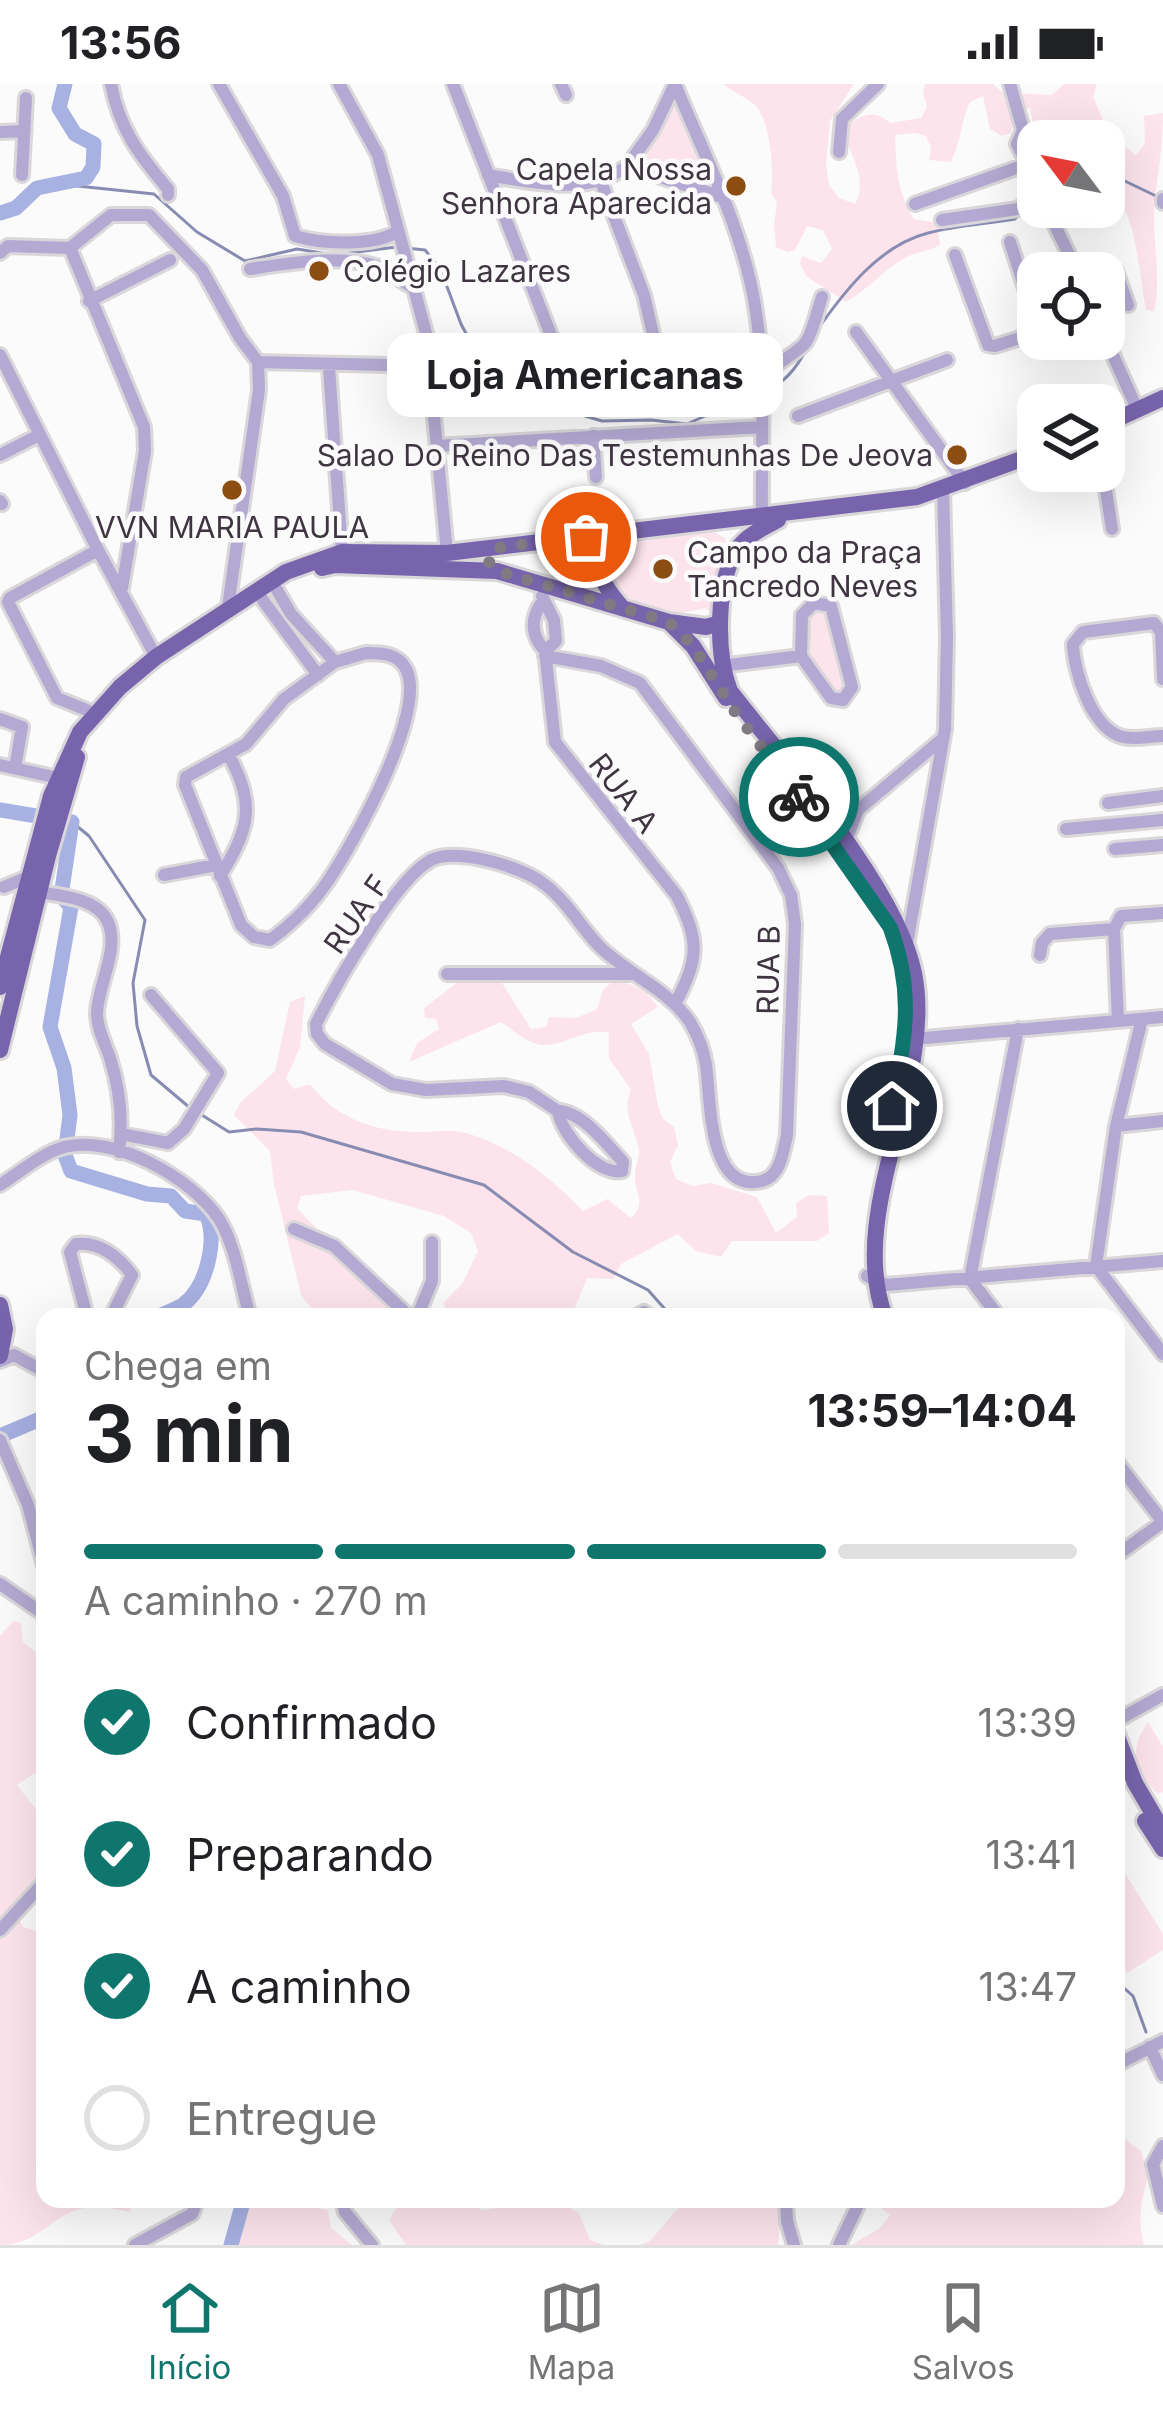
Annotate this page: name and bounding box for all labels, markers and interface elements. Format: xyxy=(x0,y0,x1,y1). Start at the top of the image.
text: 13:56 xyxy=(60,15,181,70)
north arrow xyxy=(1017,120,1125,228)
map controls xyxy=(1017,120,1125,492)
place label: Capela Nossa Senhora Aparecida xyxy=(441,151,712,221)
marker: Capela Nossa Senhora Aparecida xyxy=(723,173,749,199)
button: locate xyxy=(1017,252,1125,360)
place label: Colégio Lazares xyxy=(343,253,571,289)
marker: Colégio Lazares xyxy=(306,258,332,284)
callout: Loja Americanas xyxy=(388,333,784,417)
text: Loja Americanas xyxy=(426,351,744,398)
button: layers xyxy=(1017,384,1125,492)
place label: Salao Do Reino Das Testemunhas De Jeova xyxy=(317,437,933,473)
marker: Salao Do Reino Das Testemunhas De Jeova xyxy=(944,442,970,468)
marker: VVN MARIA PAULA xyxy=(219,477,245,503)
pin xyxy=(535,486,637,588)
icon: bag xyxy=(553,504,619,570)
place label: VVN MARIA PAULA xyxy=(95,509,369,545)
place label: Campo da Praça Tancredo Neves xyxy=(687,534,922,604)
marker: Campo da Praça Tancredo Neves xyxy=(650,556,676,582)
courier xyxy=(739,737,859,857)
street label: RUA A xyxy=(582,746,666,840)
icon: bike xyxy=(766,764,832,830)
street label: RUA F xyxy=(316,868,396,960)
street label: RUA B xyxy=(749,925,787,1015)
pin xyxy=(841,1055,943,1157)
icon: home xyxy=(859,1073,925,1139)
text: Chega em xyxy=(84,1342,272,1389)
text: 13:59–14:04 xyxy=(807,1383,1077,1438)
text: 3 min xyxy=(84,1386,294,1481)
text: A caminho · 270 m xyxy=(84,1577,428,1624)
icon: check xyxy=(84,1689,150,1755)
text: Confirmado xyxy=(186,1695,437,1750)
text: 13:39 xyxy=(978,1699,1077,1746)
icon: check xyxy=(84,1821,150,1887)
text: Preparando xyxy=(186,1827,434,1882)
text: 13:41 xyxy=(986,1831,1077,1878)
icon: check xyxy=(84,1953,150,2019)
text: A caminho xyxy=(186,1959,412,2014)
text: 13:47 xyxy=(979,1963,1077,2010)
text: Entregue xyxy=(186,2091,377,2146)
tab: Início xyxy=(148,2275,231,2387)
tab: Mapa xyxy=(528,2275,615,2387)
tab: Salvos xyxy=(912,2275,1015,2387)

